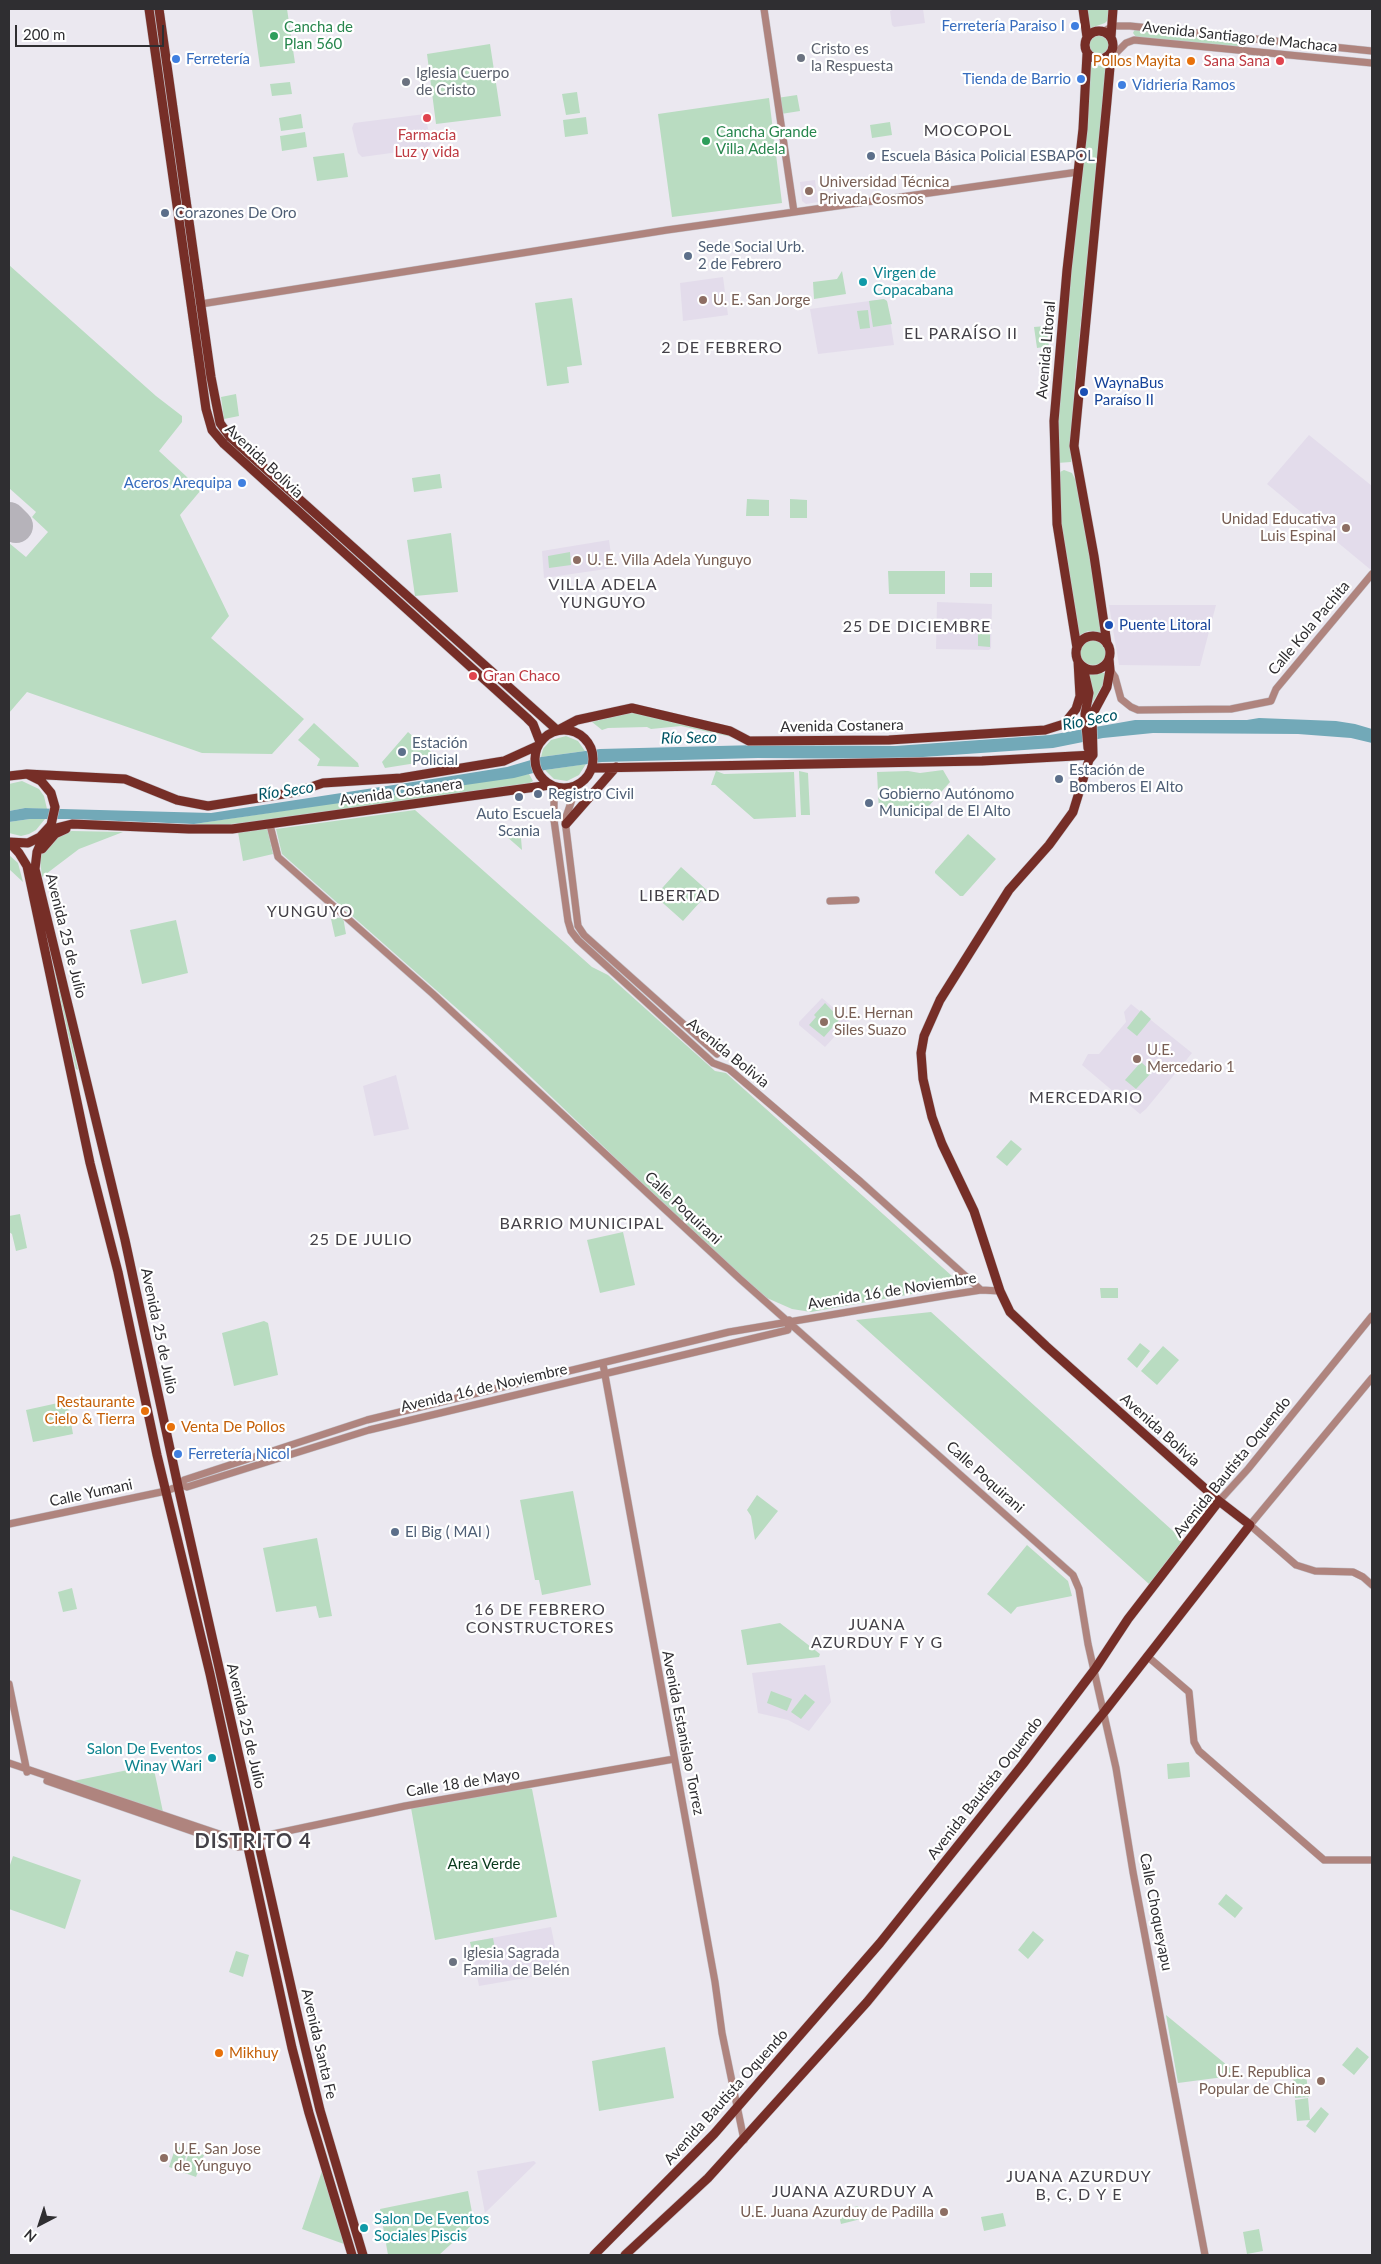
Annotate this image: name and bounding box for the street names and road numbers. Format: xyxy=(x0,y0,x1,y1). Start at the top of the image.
street label: Avenida Santiago de Machaca xyxy=(1142,18,1338,56)
street label: Avenida Litoral xyxy=(1033,300,1059,400)
street label: Avenida Bolivia xyxy=(221,420,307,502)
street label: Calle Kola Pachita xyxy=(1264,577,1354,679)
street label: Avenida Costanera xyxy=(780,716,904,736)
street label: Avenida Costanera xyxy=(339,774,463,810)
street label: Avenida 25 de Julio xyxy=(42,872,90,1000)
street label: Avenida Bolivia xyxy=(683,1014,773,1092)
street label: Calle Poquirani xyxy=(641,1168,725,1248)
street label: Avenida 25 de Julio xyxy=(137,1266,181,1396)
street label: Avenida 16 de Noviembre xyxy=(806,1269,978,1313)
street label: Avenida 16 de Noviembre xyxy=(399,1360,569,1416)
street label: Avenida Bolivia xyxy=(1117,1390,1203,1470)
street label: Avenida Bautista Oquendo xyxy=(1170,1393,1294,1541)
street label: Calle Poquirani xyxy=(942,1437,1028,1517)
street label: Calle Yumani xyxy=(48,1475,134,1511)
street label: Avenida Estanislao Torrez xyxy=(658,1649,708,1817)
street label: Avenida 25 de Julio xyxy=(223,1662,269,1790)
street label: Avenida Bautista Oquendo xyxy=(924,1713,1046,1863)
street label: Calle 18 de Mayo xyxy=(405,1765,521,1801)
street label: Calle Choqueyapu xyxy=(1136,1852,1176,1972)
street label: Avenida Santa Fe xyxy=(298,1987,340,2101)
street label: Avenida Bautista Oquendo xyxy=(660,2025,792,2169)

